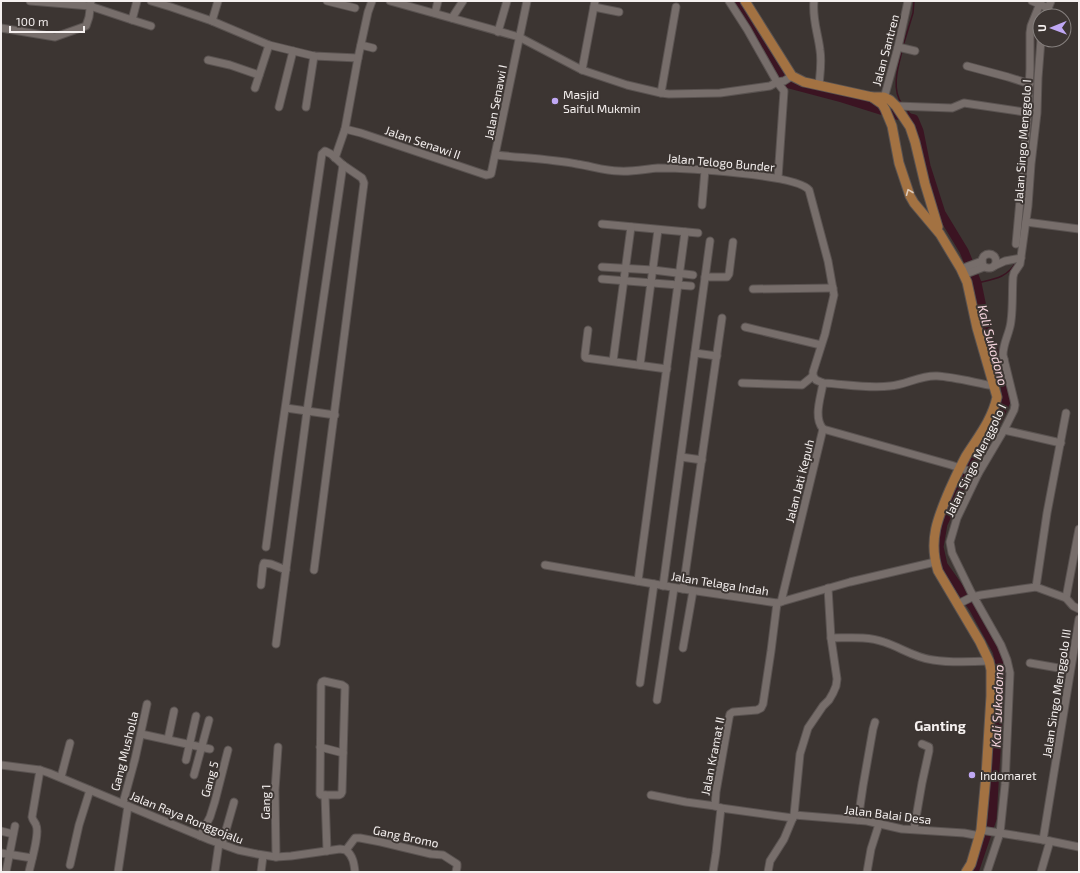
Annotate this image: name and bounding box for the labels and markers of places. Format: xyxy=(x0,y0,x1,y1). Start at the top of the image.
place label: Masjid Saiful Mukmin xyxy=(563,87,641,115)
marker: Masjid Saiful Mukmin xyxy=(550,96,560,106)
place label: Indomaret xyxy=(980,768,1037,782)
marker: Indomaret xyxy=(967,770,977,780)

